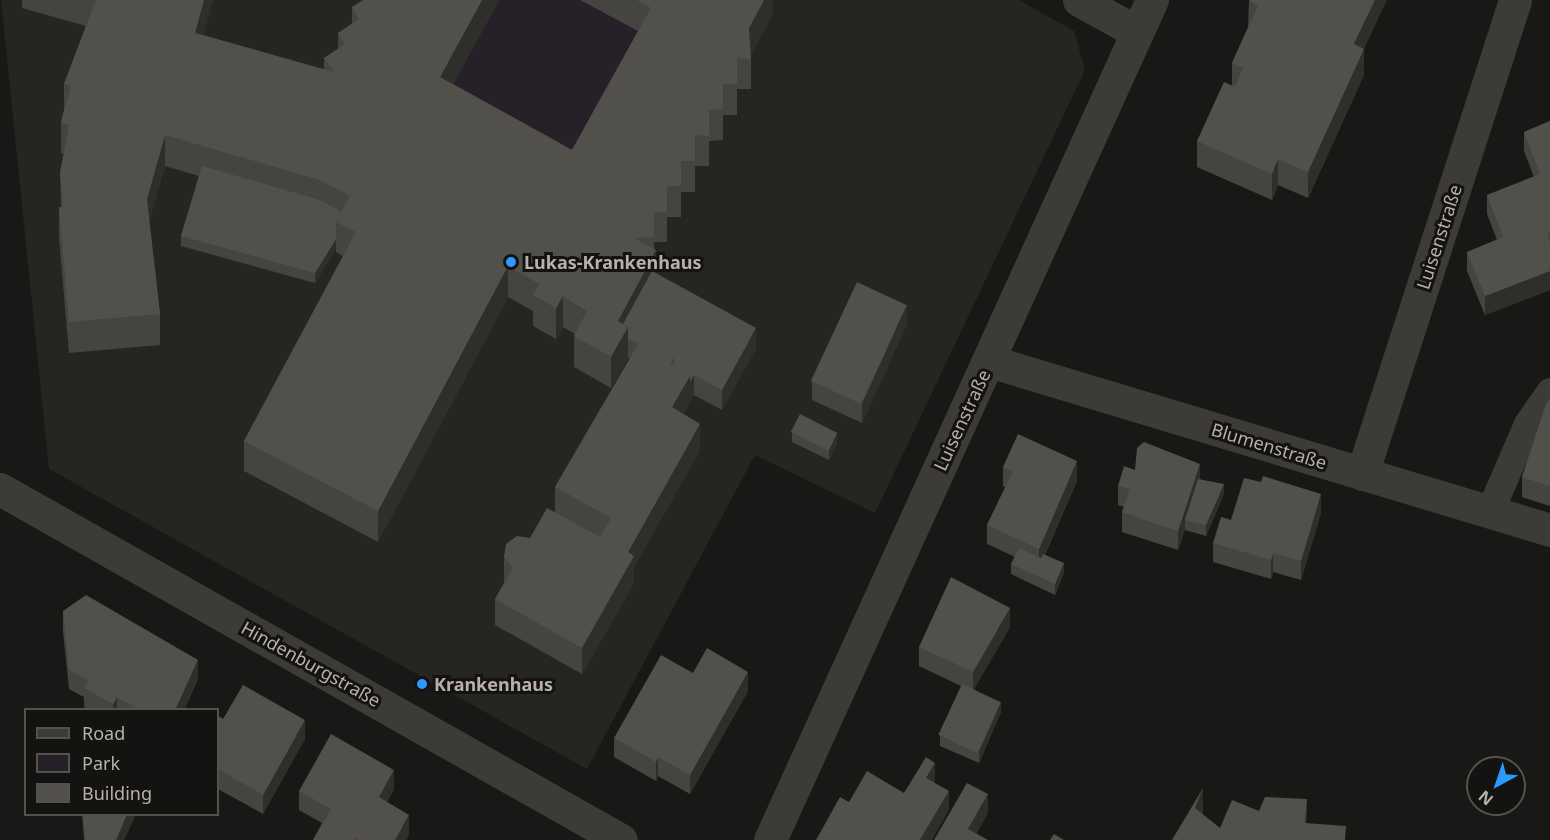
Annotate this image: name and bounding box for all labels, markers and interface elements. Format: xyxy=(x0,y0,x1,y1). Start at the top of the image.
street label: Luisenstraße xyxy=(1412,182,1466,292)
place label: Lukas-Krankenhaus xyxy=(524,251,701,273)
marker: Lukas-Krankenhaus xyxy=(502,253,520,271)
street label: Luisenstraße xyxy=(929,366,995,474)
street label: Blumenstraße xyxy=(1209,418,1329,474)
street label: Hindenburgstraße xyxy=(238,617,384,711)
place label: Krankenhaus xyxy=(434,673,553,695)
marker: Krankenhaus xyxy=(415,677,429,691)
legend xyxy=(24,708,219,816)
text: Road xyxy=(82,721,125,745)
text: Park xyxy=(82,751,120,775)
north arrow xyxy=(1466,756,1526,816)
text: Building xyxy=(82,781,152,805)
text: N xyxy=(1474,786,1498,811)

